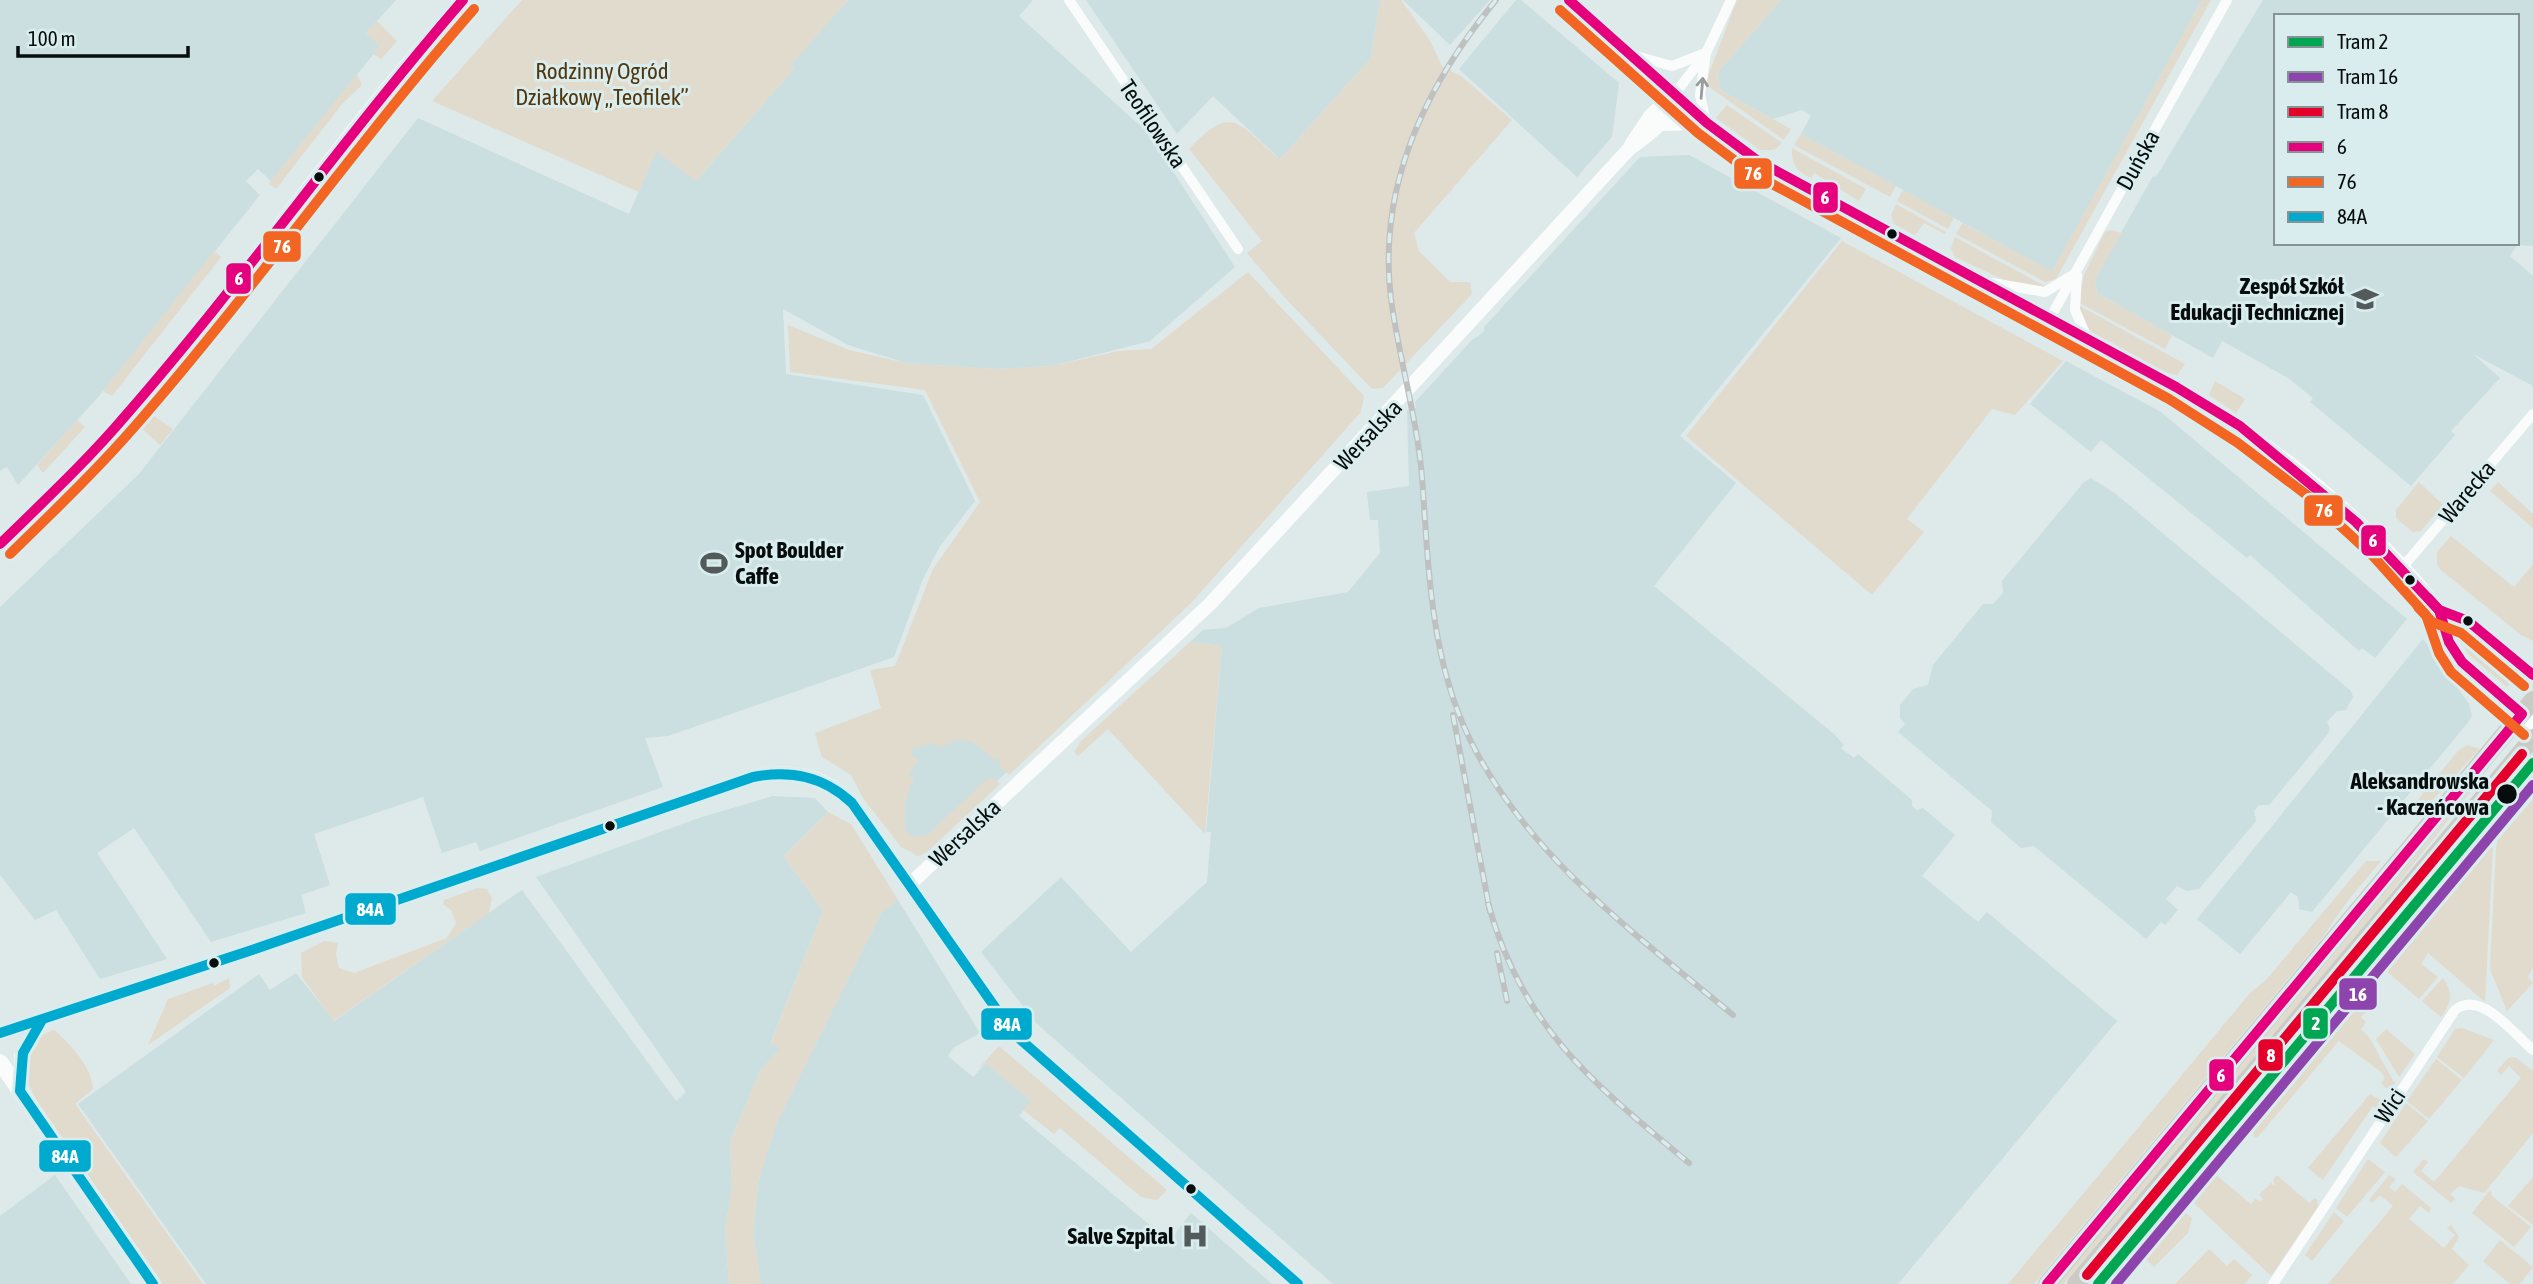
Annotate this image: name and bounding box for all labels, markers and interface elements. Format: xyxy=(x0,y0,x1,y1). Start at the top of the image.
scale bar xyxy=(18,14,187,58)
legend xyxy=(2274,14,2519,245)
text: 100 m xyxy=(28,26,76,50)
text: Tram 2 xyxy=(2337,29,2388,53)
park label: Rodzinny Ogród Działkowy „Teofilek” xyxy=(515,58,689,110)
text: Tram 16 xyxy=(2337,64,2398,88)
street label: Teofilowska xyxy=(1114,75,1192,173)
one-way arrow xyxy=(1696,77,1709,100)
text: Tram 8 xyxy=(2337,99,2388,123)
street label: Duńska xyxy=(2111,126,2165,194)
text: 6 xyxy=(2337,134,2347,158)
line badge: 76 xyxy=(1733,157,1773,190)
text: 76 xyxy=(1744,162,1762,184)
text: 76 xyxy=(2337,169,2357,193)
unlabelled marker xyxy=(312,170,326,184)
line badge: 6 xyxy=(1812,181,1839,214)
text: 6 xyxy=(1821,186,1830,208)
text: 84A xyxy=(2337,204,2368,228)
unlabelled marker xyxy=(1885,227,1899,241)
line badge: 76 xyxy=(262,230,302,263)
text: 76 xyxy=(273,235,291,257)
line badge: 6 xyxy=(225,262,252,295)
text: 6 xyxy=(235,267,244,289)
place label: Zespół Szkół Edukacji Technicznej xyxy=(2170,273,2345,325)
school or university icon: Zespół Szkół Edukacji Technicznej xyxy=(2350,284,2380,314)
street label: Wersalska xyxy=(1329,394,1407,476)
street label: Warecka xyxy=(2434,456,2500,528)
line badge: 76 xyxy=(2303,494,2344,527)
text: 76 xyxy=(2315,499,2333,521)
line badge: 6 xyxy=(2360,524,2387,557)
text: 6 xyxy=(2369,529,2378,551)
place label: Spot Boulder Caffe xyxy=(735,537,844,589)
sports icon: Spot Boulder Caffe xyxy=(699,548,729,578)
unlabelled marker xyxy=(2403,573,2417,587)
unlabelled marker xyxy=(2461,614,2475,628)
place label: Aleksandrowska - Kaczeńcowa xyxy=(2349,768,2489,820)
marker: Aleksandrowska - Kaczeńcowa xyxy=(2495,782,2519,806)
street label: Wersalska xyxy=(924,794,1006,872)
unlabelled marker xyxy=(603,819,617,833)
line badge: 84A xyxy=(344,892,397,926)
text: 84A xyxy=(356,898,384,920)
unlabelled marker xyxy=(207,956,221,970)
line badge: 16 xyxy=(2338,977,2378,1011)
text: 16 xyxy=(2349,983,2367,1005)
line badge: 84A xyxy=(980,1007,1033,1041)
line badge: 2 xyxy=(2302,1007,2329,1040)
text: 2 xyxy=(2312,1012,2321,1034)
text: 84A xyxy=(993,1013,1021,1035)
line badge: 8 xyxy=(2257,1038,2284,1072)
text: 8 xyxy=(2267,1044,2276,1066)
line badge: 6 xyxy=(2208,1058,2235,1092)
text: 6 xyxy=(2217,1064,2226,1086)
street label: Wici xyxy=(2369,1084,2411,1128)
line badge: 84A xyxy=(38,1139,92,1173)
text: 84A xyxy=(51,1145,79,1167)
unlabelled marker xyxy=(1184,1182,1198,1196)
hospital icon: Salve Szpital xyxy=(1180,1221,1210,1251)
place label: Salve Szpital xyxy=(1067,1223,1175,1249)

